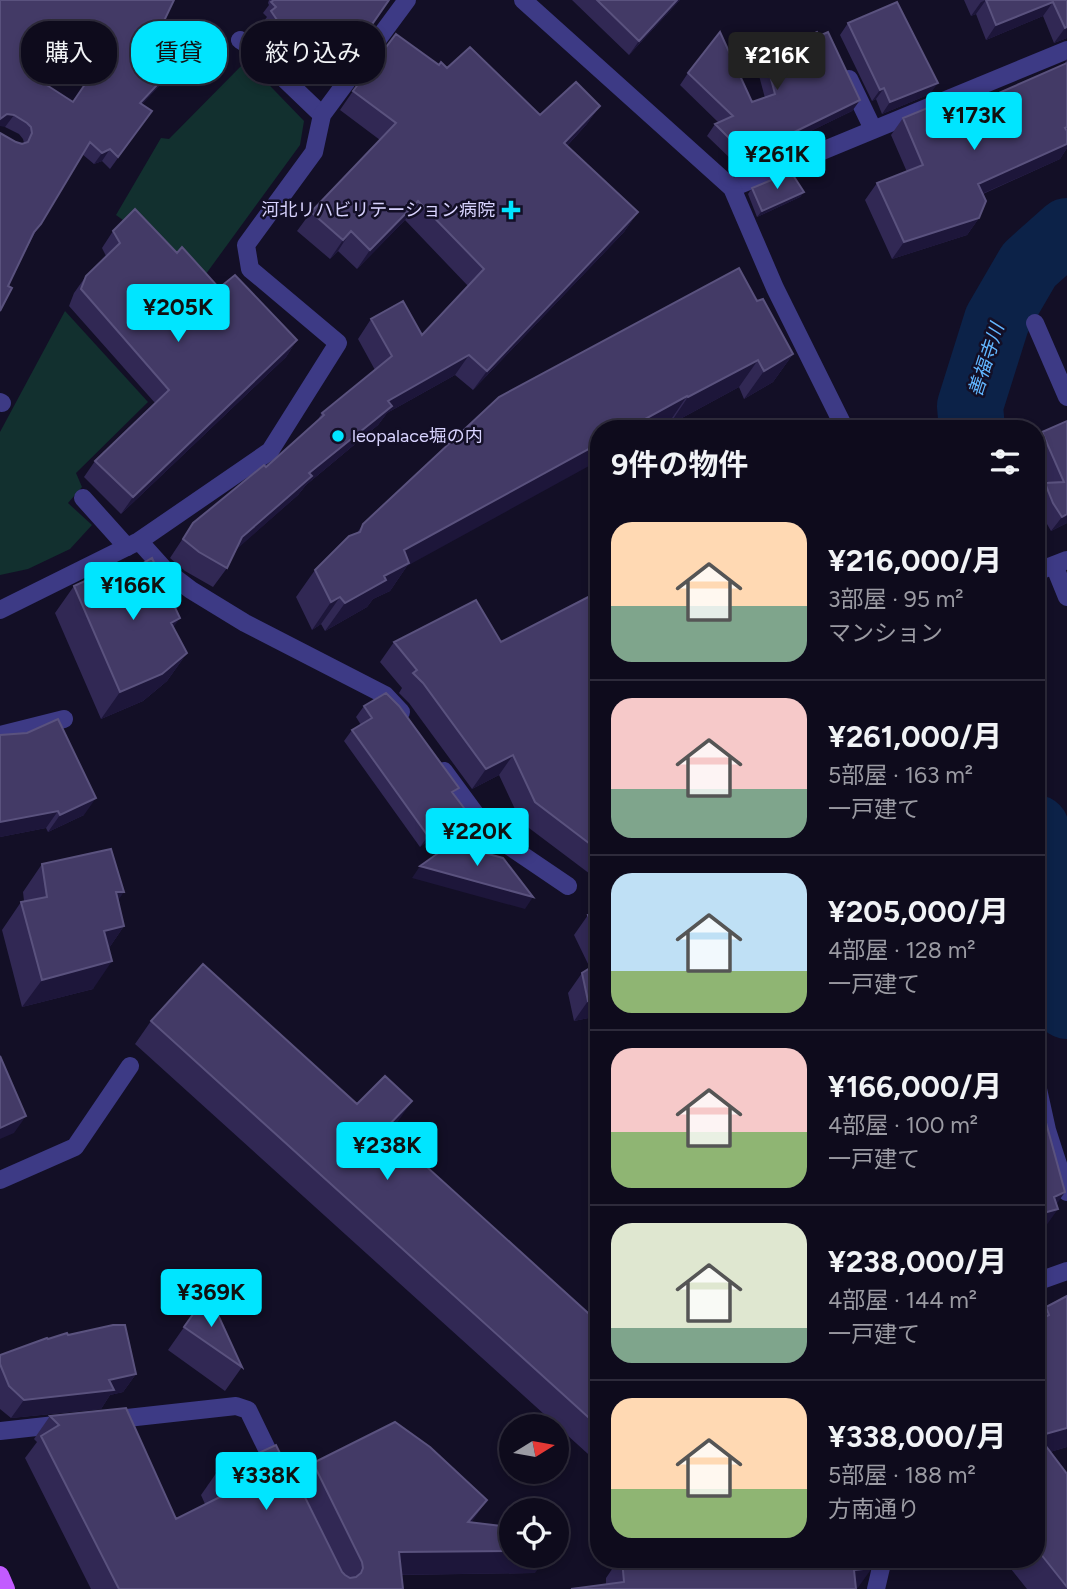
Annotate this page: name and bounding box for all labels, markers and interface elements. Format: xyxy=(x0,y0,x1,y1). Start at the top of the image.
chip: 購入 xyxy=(21,21,117,84)
chip: 賃貸 xyxy=(131,21,227,84)
chip: 絞り込み xyxy=(241,21,385,84)
pin: ¥216K xyxy=(728,32,826,92)
text: ¥216K xyxy=(744,41,810,69)
pin: ¥173K xyxy=(925,92,1023,152)
text: ¥173K xyxy=(942,101,1006,129)
pin: ¥261K xyxy=(728,132,826,191)
text: ¥261K xyxy=(744,140,810,168)
place label: 河北リハビリテーション病院 xyxy=(261,199,495,221)
marker: 河北リハビリテーション病院 xyxy=(501,200,521,220)
pin: ¥205K xyxy=(129,284,227,344)
text: ¥205K xyxy=(143,293,213,321)
water label: 善福寺川 xyxy=(963,318,1009,400)
place label: leopalace堀の内 xyxy=(352,425,483,447)
marker: leopalace堀の内 xyxy=(330,428,346,444)
icon: filters xyxy=(986,443,1024,481)
text: 9件の物件 xyxy=(611,446,748,483)
text: ¥216,000/月 xyxy=(828,542,1002,579)
icon: home xyxy=(667,550,751,634)
pin: ¥166K xyxy=(84,562,182,622)
text: ¥166K xyxy=(100,571,166,599)
text: 3部屋 · 95 m² xyxy=(828,585,964,613)
text: マンション xyxy=(828,619,943,647)
text: ¥261,000/月 xyxy=(828,718,1002,755)
icon: home xyxy=(667,726,751,810)
text: 5部屋 · 163 m² xyxy=(828,761,973,789)
text: 一戸建て xyxy=(828,795,920,823)
pin: ¥220K xyxy=(428,808,526,868)
text: ¥220K xyxy=(442,817,512,845)
text: ¥205,000/月 xyxy=(828,893,1009,930)
icon: home xyxy=(667,901,751,985)
text: 4部屋 · 128 m² xyxy=(828,936,976,964)
text: 一戸建て xyxy=(828,970,920,998)
text: ¥166,000/月 xyxy=(828,1068,1002,1105)
icon: home xyxy=(667,1076,751,1160)
text: 4部屋 · 100 m² xyxy=(828,1111,978,1139)
pin: ¥238K xyxy=(338,1122,436,1182)
text: ¥238K xyxy=(352,1131,422,1159)
text: 一戸建て xyxy=(828,1145,920,1173)
text: ¥238,000/月 xyxy=(828,1243,1007,1280)
icon: home xyxy=(667,1251,751,1335)
pin: ¥369K xyxy=(162,1270,260,1329)
text: ¥369K xyxy=(177,1278,245,1306)
text: 4部屋 · 144 m² xyxy=(828,1286,977,1314)
text: 一戸建て xyxy=(828,1320,920,1348)
north arrow xyxy=(499,1414,569,1484)
map controls xyxy=(499,1414,569,1568)
text: ¥338,000/月 xyxy=(828,1418,1007,1455)
icon: home xyxy=(667,1426,751,1510)
pin: ¥338K xyxy=(217,1452,315,1512)
text: ¥338K xyxy=(232,1461,300,1489)
text: 5部屋 · 188 m² xyxy=(828,1461,976,1489)
text: 方南通り xyxy=(828,1495,920,1523)
button: locate xyxy=(499,1498,569,1568)

